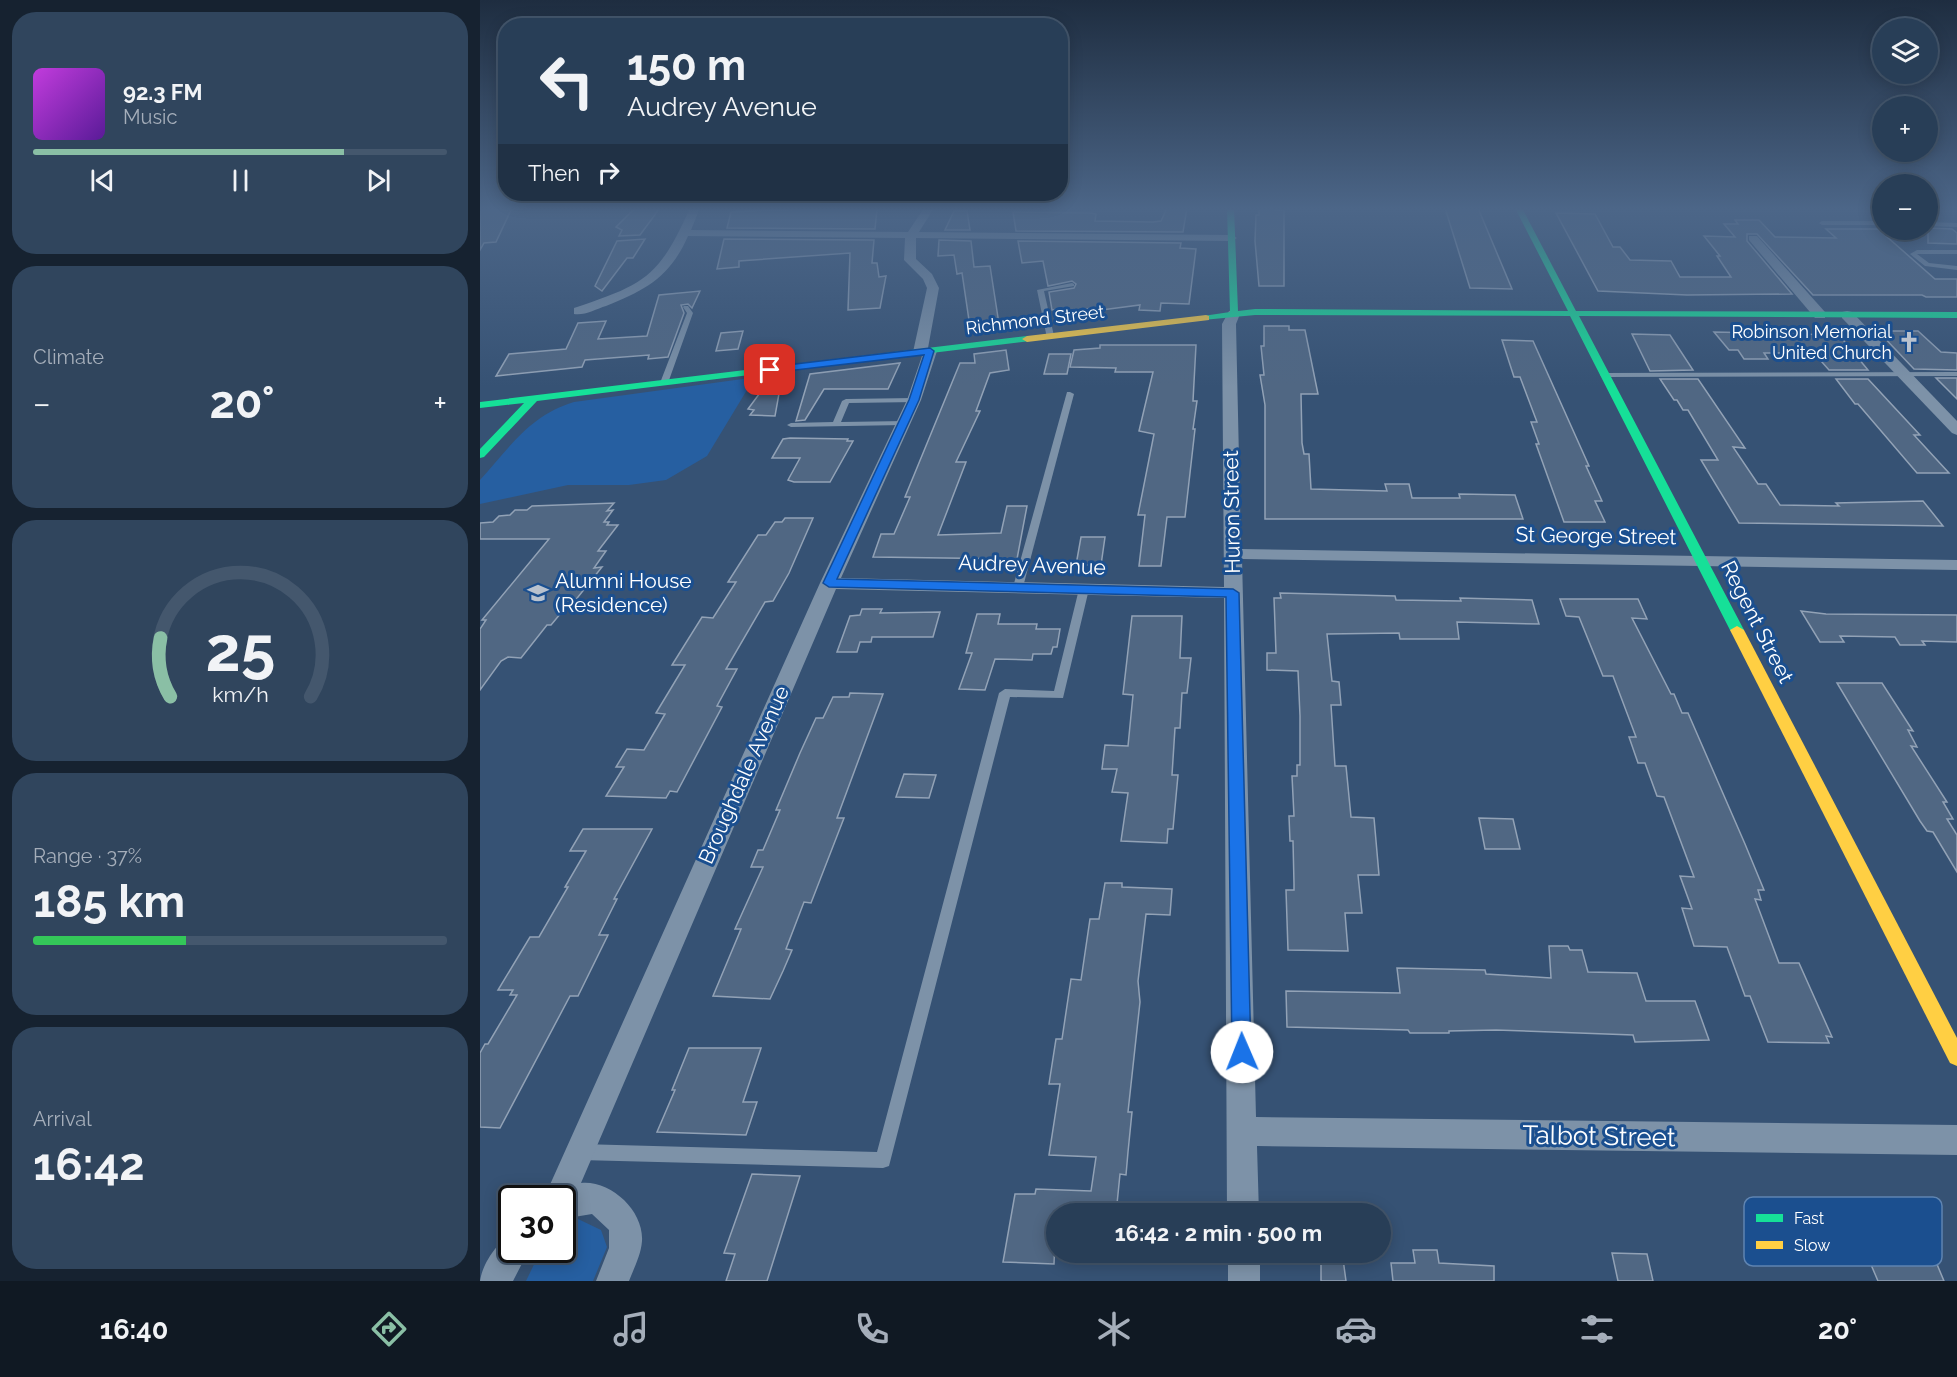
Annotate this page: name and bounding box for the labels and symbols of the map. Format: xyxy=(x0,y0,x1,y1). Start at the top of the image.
street label: Richmond Street xyxy=(964,301,1105,338)
place label: Robinson Memorial United Church xyxy=(1731,321,1892,363)
church icon: Robinson Memorial United Church xyxy=(1897,330,1921,354)
pin xyxy=(744,344,795,395)
street label: Huron Street xyxy=(1218,450,1245,574)
street label: St George Street xyxy=(1515,522,1677,549)
street label: Audrey Avenue xyxy=(958,549,1106,580)
street label: Regent Street xyxy=(1716,557,1799,687)
place label: Alumni House (Residence) xyxy=(555,568,692,617)
school or university icon: Alumni House (Residence) xyxy=(526,581,550,605)
street label: Broughdale Avenue xyxy=(693,682,794,868)
position arrow xyxy=(1210,1020,1274,1084)
street label: Talbot Street xyxy=(1522,1120,1676,1152)
speed limit sign: 30 xyxy=(498,1185,576,1263)
legend xyxy=(1744,1197,1942,1266)
text: Fast xyxy=(1794,1209,1825,1228)
text: Slow xyxy=(1794,1236,1830,1255)

